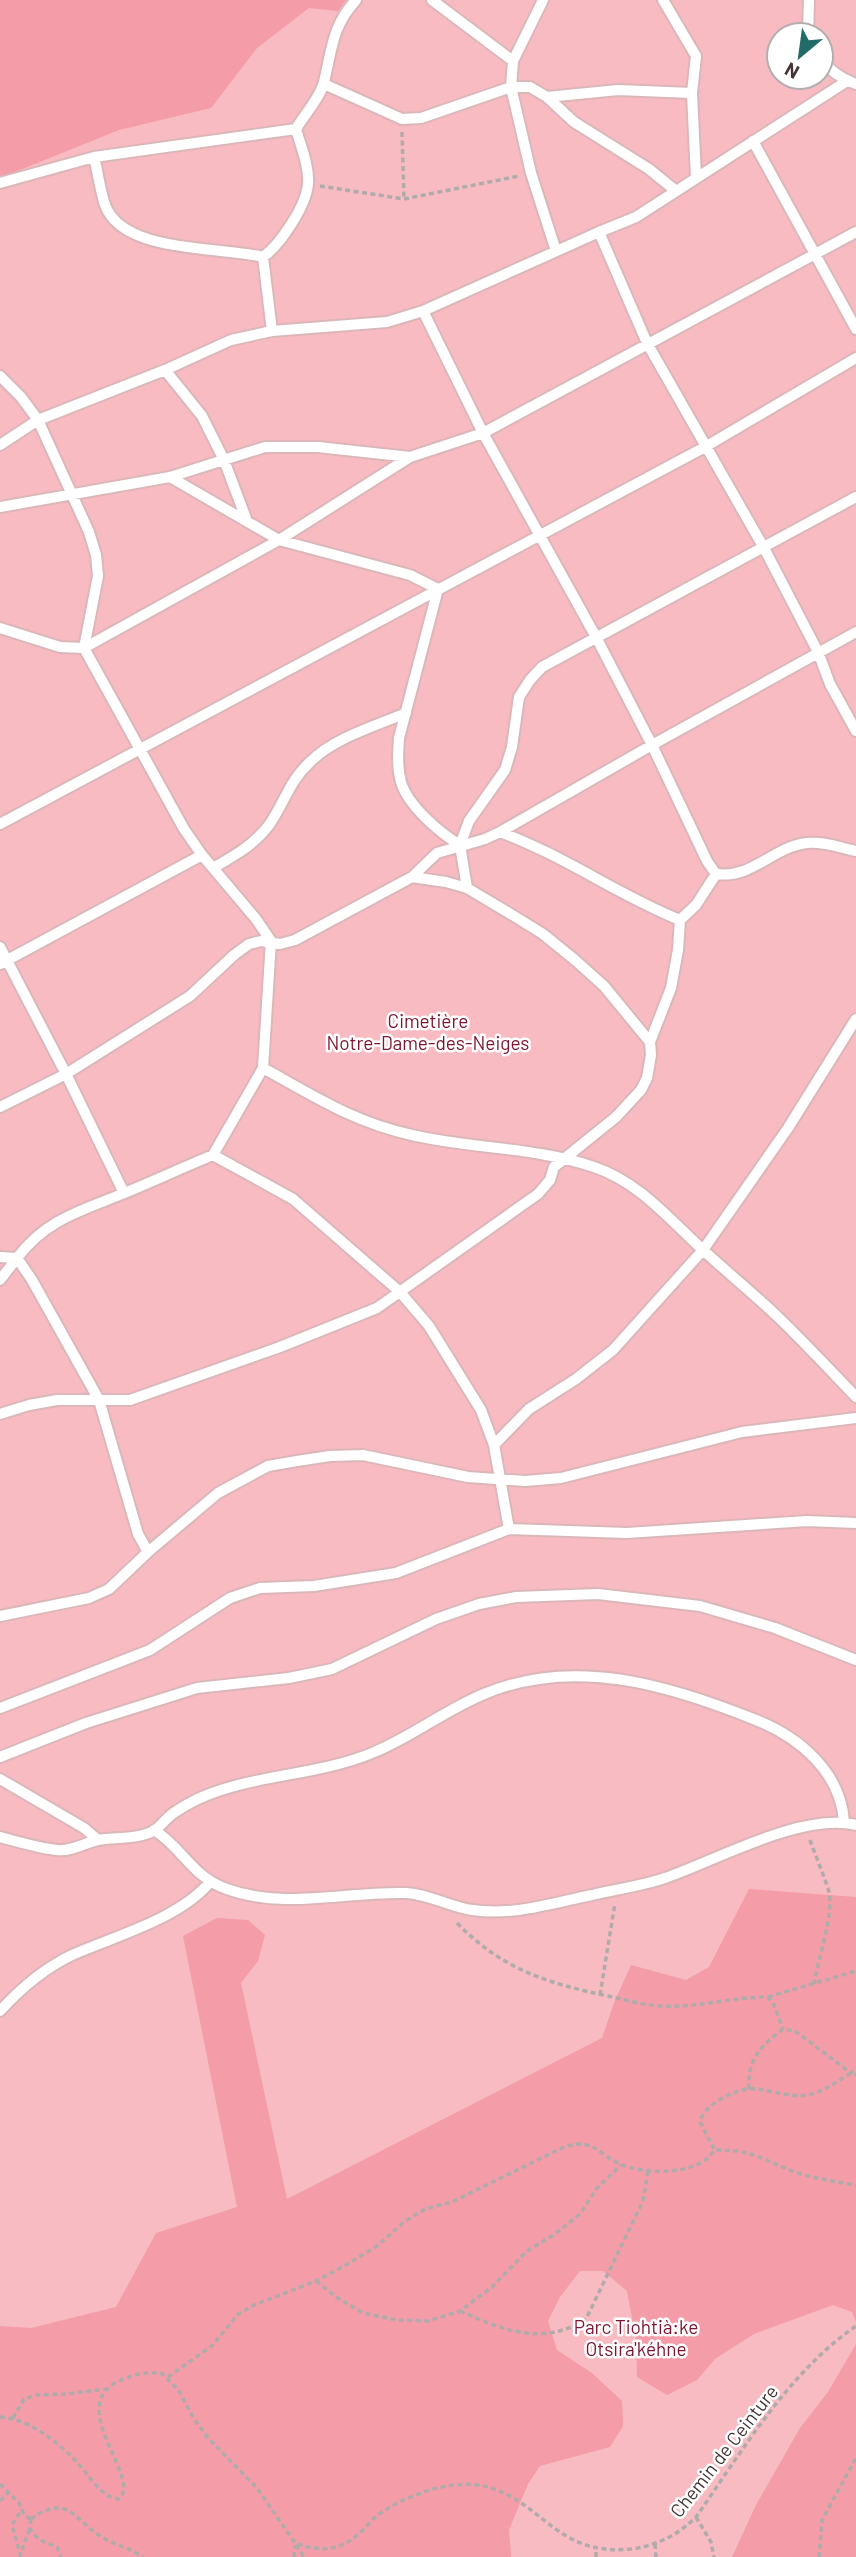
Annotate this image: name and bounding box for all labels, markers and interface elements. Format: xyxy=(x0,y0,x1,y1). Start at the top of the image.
north arrow xyxy=(765,21,835,91)
text: N xyxy=(780,58,803,84)
park label: Cimetière Notre-Dame-des-Neiges xyxy=(327,1009,530,1054)
park label: Parc Tiohtià:ke Otsira'kéhne xyxy=(574,2315,698,2360)
street label: Chemin de Ceinture xyxy=(665,2380,782,2521)

